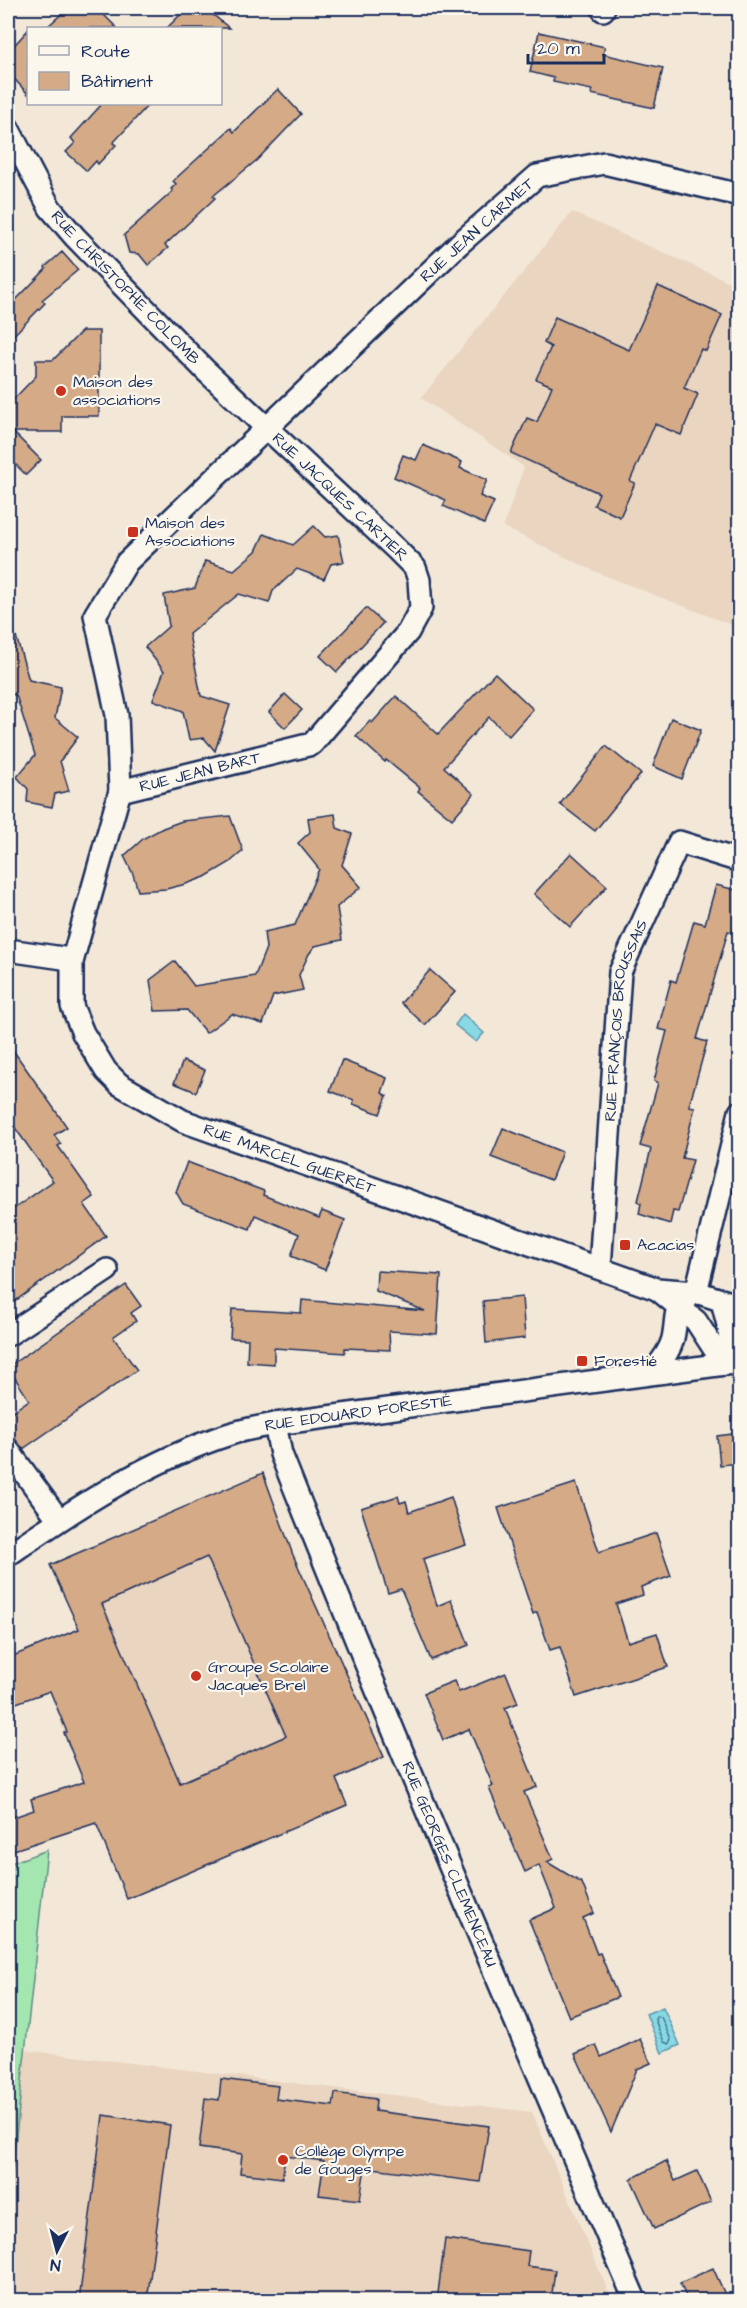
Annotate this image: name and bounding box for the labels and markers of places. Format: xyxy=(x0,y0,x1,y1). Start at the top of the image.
place label: Maison des associations xyxy=(73,371,161,411)
marker: Maison des associations xyxy=(54,384,68,398)
place label: Maison des Associations xyxy=(145,512,235,552)
marker: Maison des Associations xyxy=(126,525,140,539)
place label: Acacias xyxy=(637,1234,694,1256)
marker: Acacias xyxy=(618,1238,632,1252)
place label: Forestié xyxy=(594,1350,657,1372)
marker: Forestié xyxy=(575,1354,589,1368)
place label: Groupe Scolaire Jacques Brel xyxy=(208,1656,329,1696)
marker: Groupe Scolaire Jacques Brel xyxy=(189,1669,203,1683)
place label: Collège Olympe de Gouges xyxy=(295,2140,405,2181)
marker: Collège Olympe de Gouges xyxy=(276,2153,290,2167)

